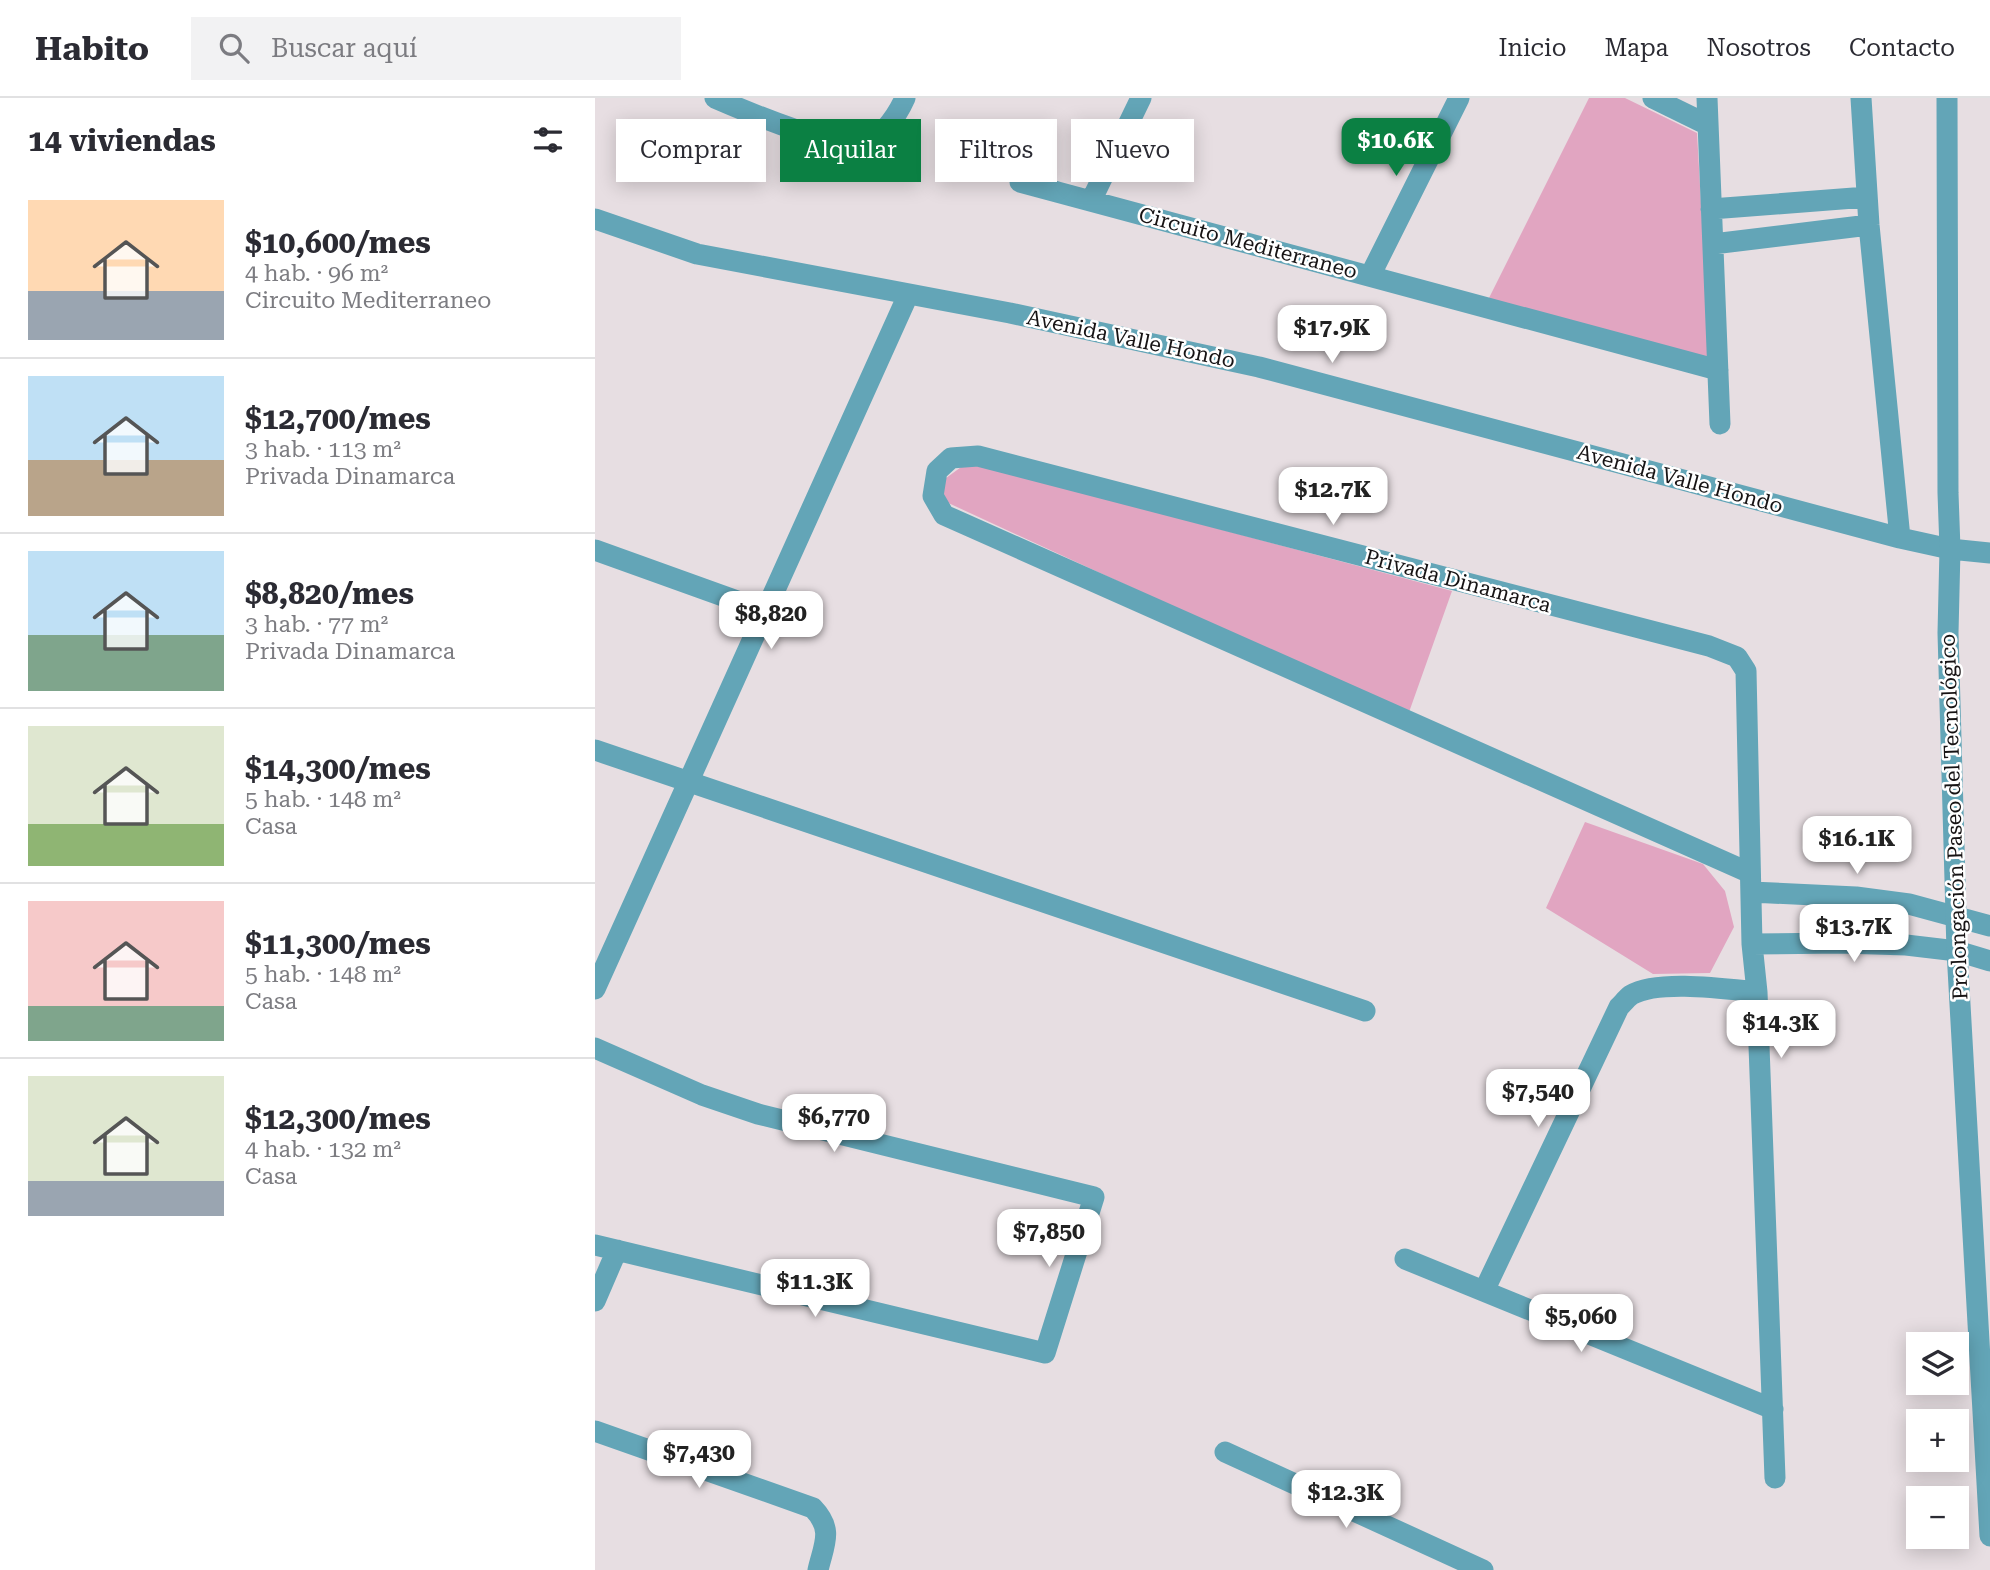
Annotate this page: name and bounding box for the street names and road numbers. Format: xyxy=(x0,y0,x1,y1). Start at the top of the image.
street label: Circuito Mediterraneo xyxy=(1136,202,1360,284)
street label: Avenida Valle Hondo xyxy=(1025,305,1237,373)
street label: Avenida Valle Hondo xyxy=(1574,440,1786,518)
street label: Privada Dinamarca xyxy=(1362,545,1554,618)
street label: Prolongación Paseo del Tecnológico xyxy=(1936,633,1972,1001)

